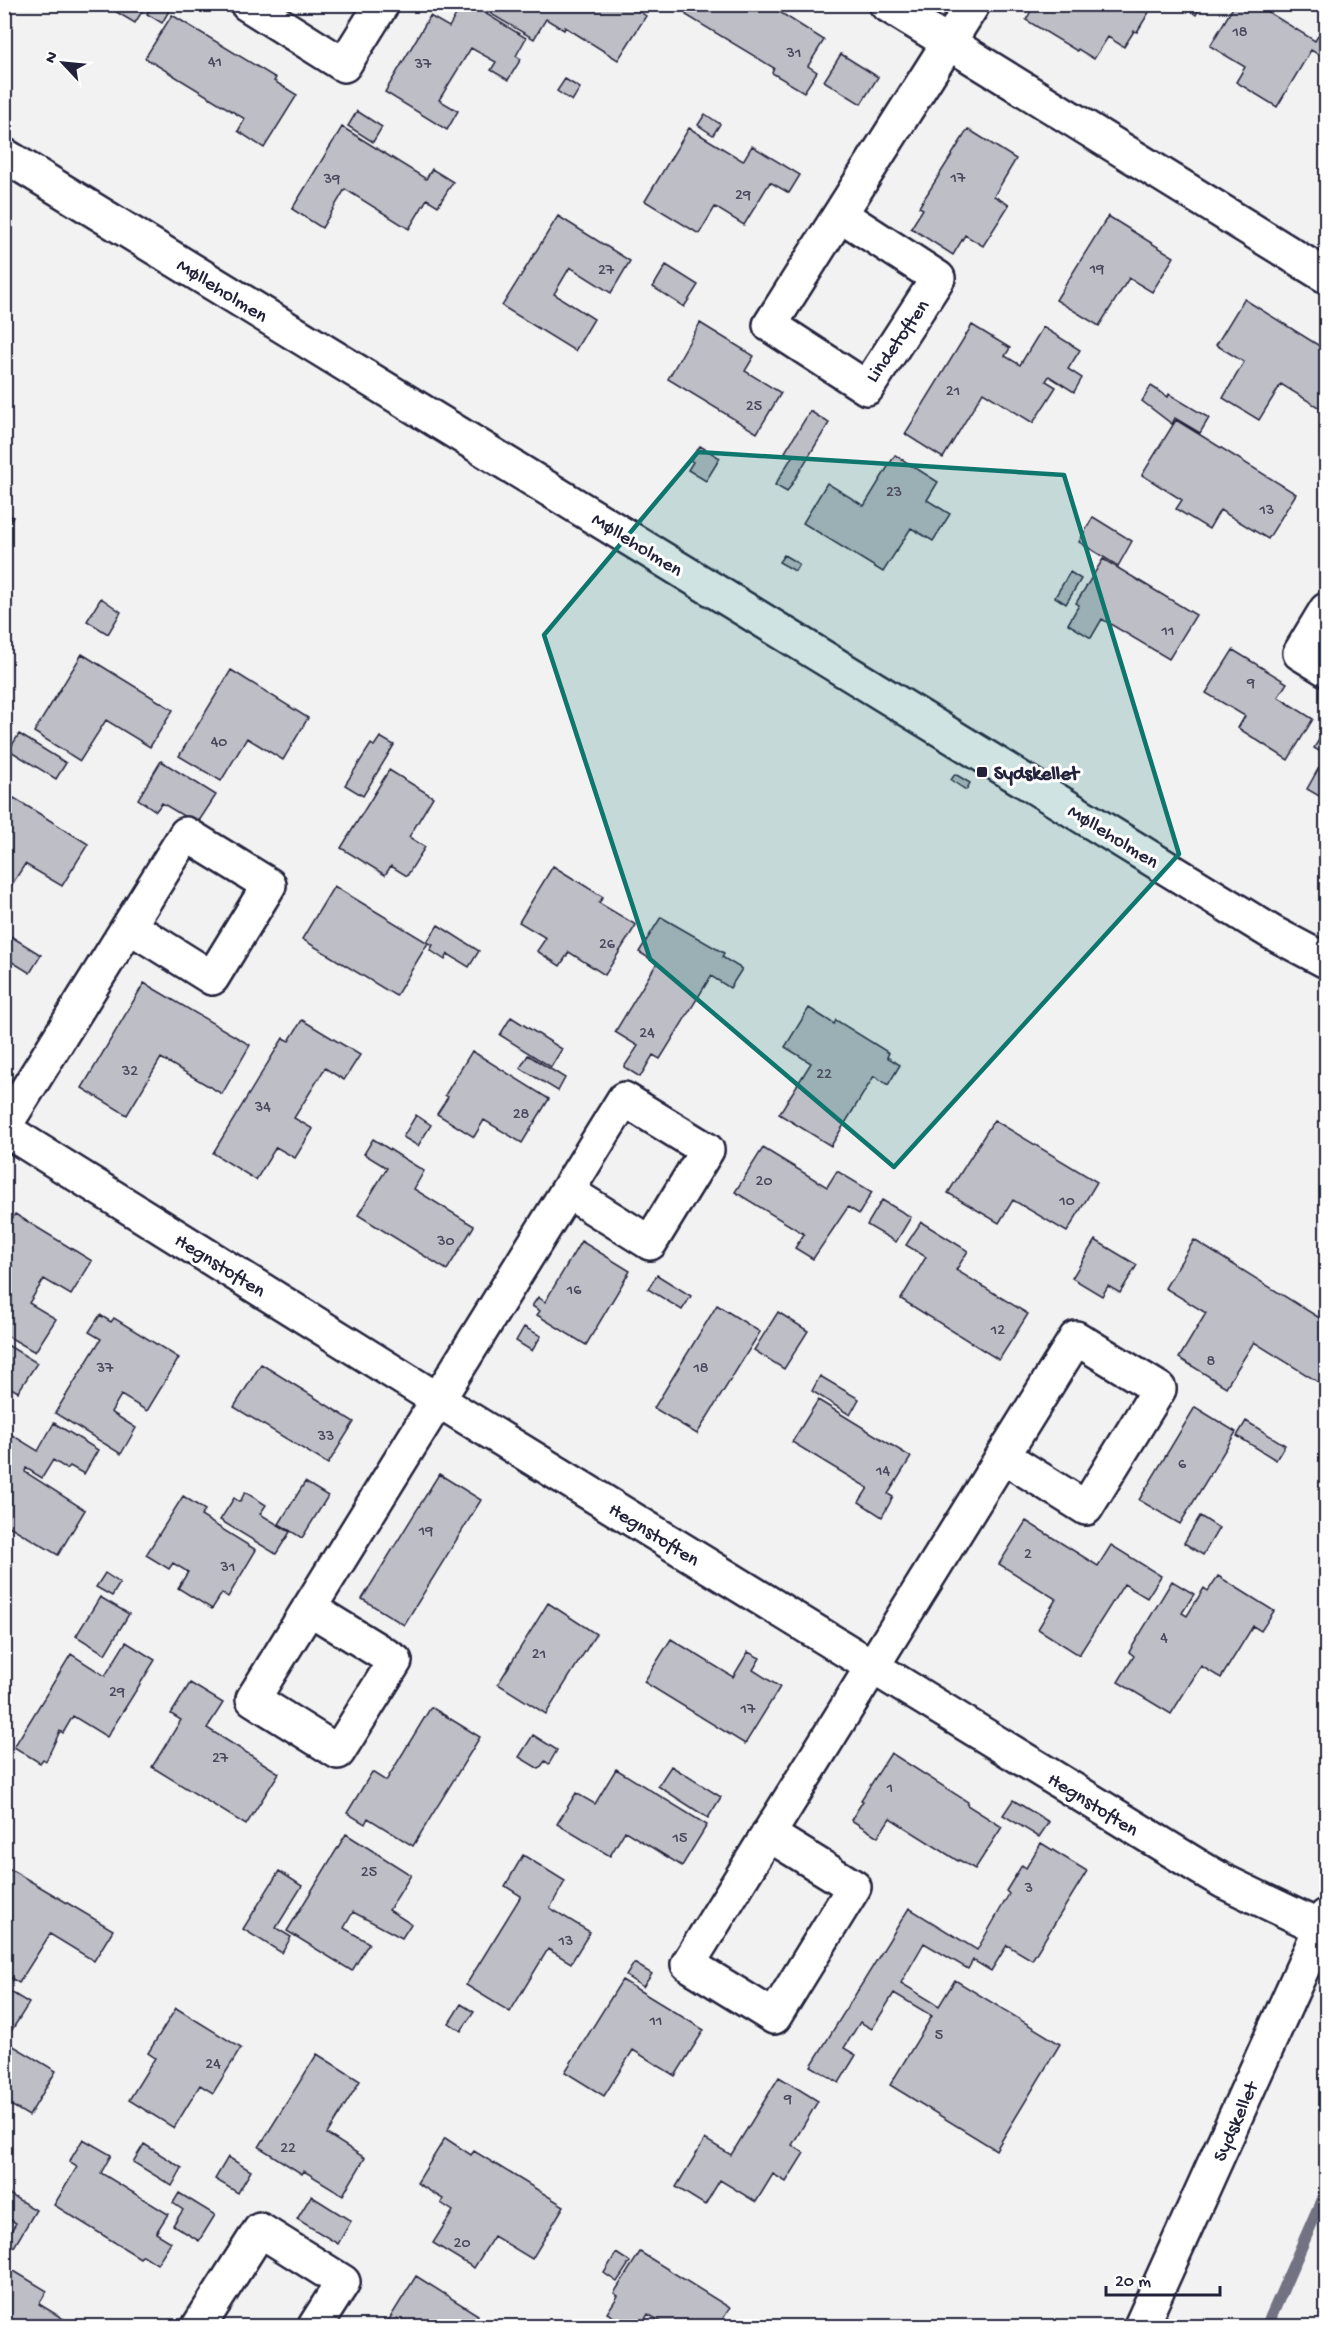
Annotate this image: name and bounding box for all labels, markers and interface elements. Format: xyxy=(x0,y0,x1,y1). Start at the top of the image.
house number: 18 xyxy=(1231,24,1248,43)
north arrow xyxy=(33,33,93,93)
house number: 31 xyxy=(786,45,801,64)
text: N xyxy=(42,49,64,67)
house number: 41 xyxy=(208,54,222,73)
house number: 37 xyxy=(414,56,432,75)
house number: 17 xyxy=(950,170,966,189)
house number: 39 xyxy=(323,171,340,190)
house number: 29 xyxy=(735,187,751,206)
street label: Mølleholmen xyxy=(171,255,271,329)
house number: 19 xyxy=(1089,261,1104,280)
house number: 27 xyxy=(598,262,615,281)
street label: Lindetoften xyxy=(862,296,936,388)
house number: 21 xyxy=(946,383,960,402)
house number: 25 xyxy=(746,398,762,417)
house number: 23 xyxy=(886,484,902,503)
house number: 13 xyxy=(1259,502,1274,521)
street label: Mølleholmen xyxy=(586,509,686,583)
house number: 11 xyxy=(1161,623,1174,642)
house number: 9 xyxy=(1246,675,1255,694)
house number: 40 xyxy=(211,734,227,753)
place label: Sydskellet xyxy=(994,764,1081,787)
marker: Sydskellet xyxy=(975,765,989,779)
street label: Mølleholmen xyxy=(1062,801,1162,875)
house number: 26 xyxy=(599,936,616,955)
house number: 24 xyxy=(639,1025,655,1044)
house number: 32 xyxy=(121,1063,138,1082)
house number: 22 xyxy=(816,1066,832,1085)
house number: 34 xyxy=(254,1099,271,1118)
house number: 28 xyxy=(513,1106,530,1125)
house number: 20 xyxy=(756,1173,772,1192)
house number: 10 xyxy=(1058,1193,1075,1212)
street label: Hegnstoften xyxy=(170,1230,269,1304)
house number: 30 xyxy=(436,1233,455,1252)
house number: 16 xyxy=(566,1282,582,1301)
house number: 12 xyxy=(990,1322,1005,1341)
house number: 8 xyxy=(1207,1353,1216,1372)
house number: 37 xyxy=(96,1360,114,1379)
house number: 18 xyxy=(692,1360,709,1379)
house number: 33 xyxy=(317,1428,334,1447)
house number: 6 xyxy=(1178,1456,1187,1475)
house number: 14 xyxy=(875,1463,890,1482)
street label: Hegnstoften xyxy=(604,1499,703,1573)
house number: 19 xyxy=(418,1523,433,1542)
house number: 2 xyxy=(1024,1546,1032,1565)
house number: 31 xyxy=(220,1559,235,1578)
house number: 4 xyxy=(1160,1630,1168,1649)
house number: 21 xyxy=(532,1646,546,1665)
house number: 29 xyxy=(109,1684,125,1703)
house number: 17 xyxy=(740,1701,756,1720)
house number: 27 xyxy=(212,1750,229,1769)
street label: Hegnstoften xyxy=(1043,1769,1142,1843)
house number: 1 xyxy=(886,1780,893,1799)
house number: 15 xyxy=(672,1830,687,1849)
house number: 25 xyxy=(361,1864,377,1883)
house number: 3 xyxy=(1024,1880,1033,1899)
house number: 13 xyxy=(558,1933,573,1952)
house number: 11 xyxy=(649,2013,662,2032)
house number: 5 xyxy=(935,2027,943,2046)
house number: 24 xyxy=(205,2056,221,2075)
street label: Sydskellet xyxy=(1209,2077,1266,2166)
house number: 9 xyxy=(783,2091,792,2110)
house number: 22 xyxy=(280,2140,296,2159)
house number: 20 xyxy=(454,2235,470,2254)
scale bar xyxy=(1106,2259,1220,2297)
text: 20 m xyxy=(1115,2272,1151,2293)

